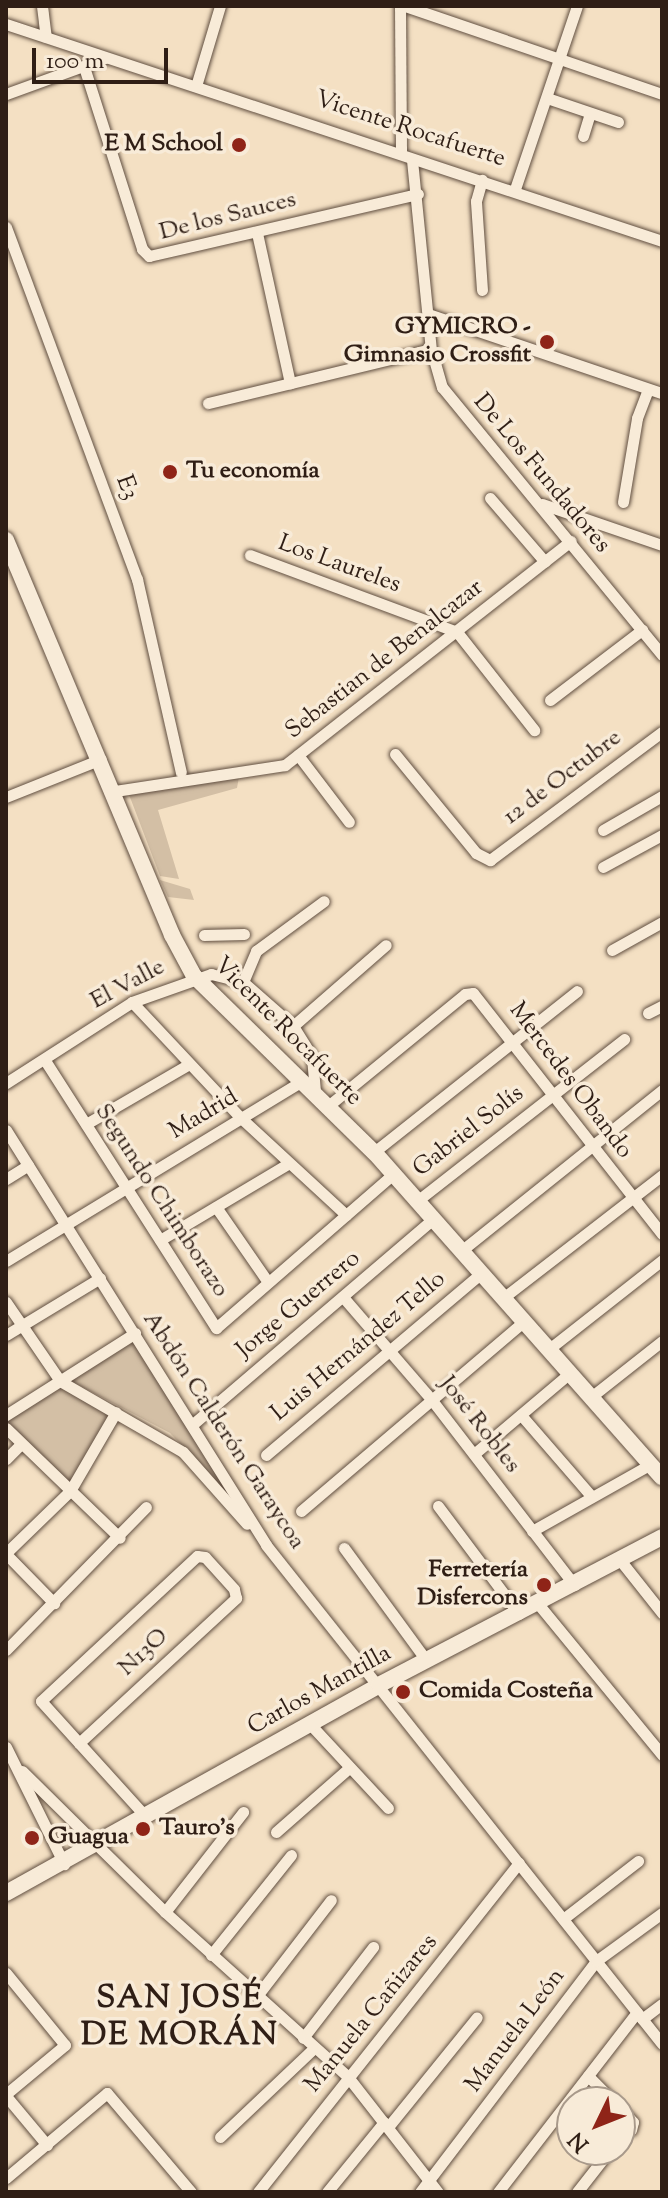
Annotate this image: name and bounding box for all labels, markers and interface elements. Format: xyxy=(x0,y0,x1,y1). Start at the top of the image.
scale bar xyxy=(36,32,172,82)
text: 100 m xyxy=(46,45,104,79)
street label: Vicente Rocafuerte xyxy=(311,86,509,174)
place label: E M School xyxy=(105,131,223,159)
marker: E M School xyxy=(230,136,248,154)
street label: De los Sauces xyxy=(157,186,299,248)
place label: GYMICRO - Gimnasio Crossfit xyxy=(344,314,531,370)
marker: GYMICRO - Gimnasio Crossfit xyxy=(538,333,556,351)
street label: De Los Fundadores xyxy=(466,389,616,559)
place label: Tu economía xyxy=(186,458,320,486)
marker: Tu economía xyxy=(161,463,179,481)
street label: E3 xyxy=(108,472,144,504)
street label: Los Laureles xyxy=(274,530,404,600)
street label: Sebastian de Benalcazar xyxy=(281,574,489,746)
street label: 12 de Octubre xyxy=(498,724,628,832)
street label: Vicente Rocafuerte xyxy=(207,952,367,1112)
street label: El Valle xyxy=(86,954,170,1016)
street label: Mercedes Obando xyxy=(502,997,638,1165)
street label: Gabriel Solís xyxy=(408,1080,530,1184)
street label: Madrid xyxy=(164,1083,244,1147)
street label: Segundo Chimborazo xyxy=(88,1099,234,1303)
street label: Jorge Guerrero xyxy=(231,1245,367,1365)
street label: Luis Hernández Tello xyxy=(266,1266,452,1428)
street label: Abdón Calderón Garaycoa xyxy=(135,1307,311,1555)
street label: José Robles xyxy=(432,1371,526,1479)
place label: Ferretería Disfercons xyxy=(417,1557,528,1613)
marker: Ferretería Disfercons xyxy=(535,1576,553,1594)
street label: N13O xyxy=(113,1623,175,1683)
street label: Carlos Mantilla xyxy=(243,1640,397,1742)
place label: Comida Costeña xyxy=(419,1678,593,1706)
marker: Comida Costeña xyxy=(394,1683,412,1701)
place label: Tauro's xyxy=(159,1815,235,1843)
marker: Tauro's xyxy=(134,1820,152,1838)
place label: Guagua xyxy=(48,1824,129,1852)
marker: Guagua xyxy=(23,1829,41,1847)
street label: Manuela Cañizares xyxy=(299,1929,445,2099)
street label: Manuela León xyxy=(460,1963,572,2099)
district label: SAN JOSÉ DE MORÁN xyxy=(81,1981,279,2056)
north arrow xyxy=(556,2086,636,2166)
text: N xyxy=(562,2124,598,2158)

